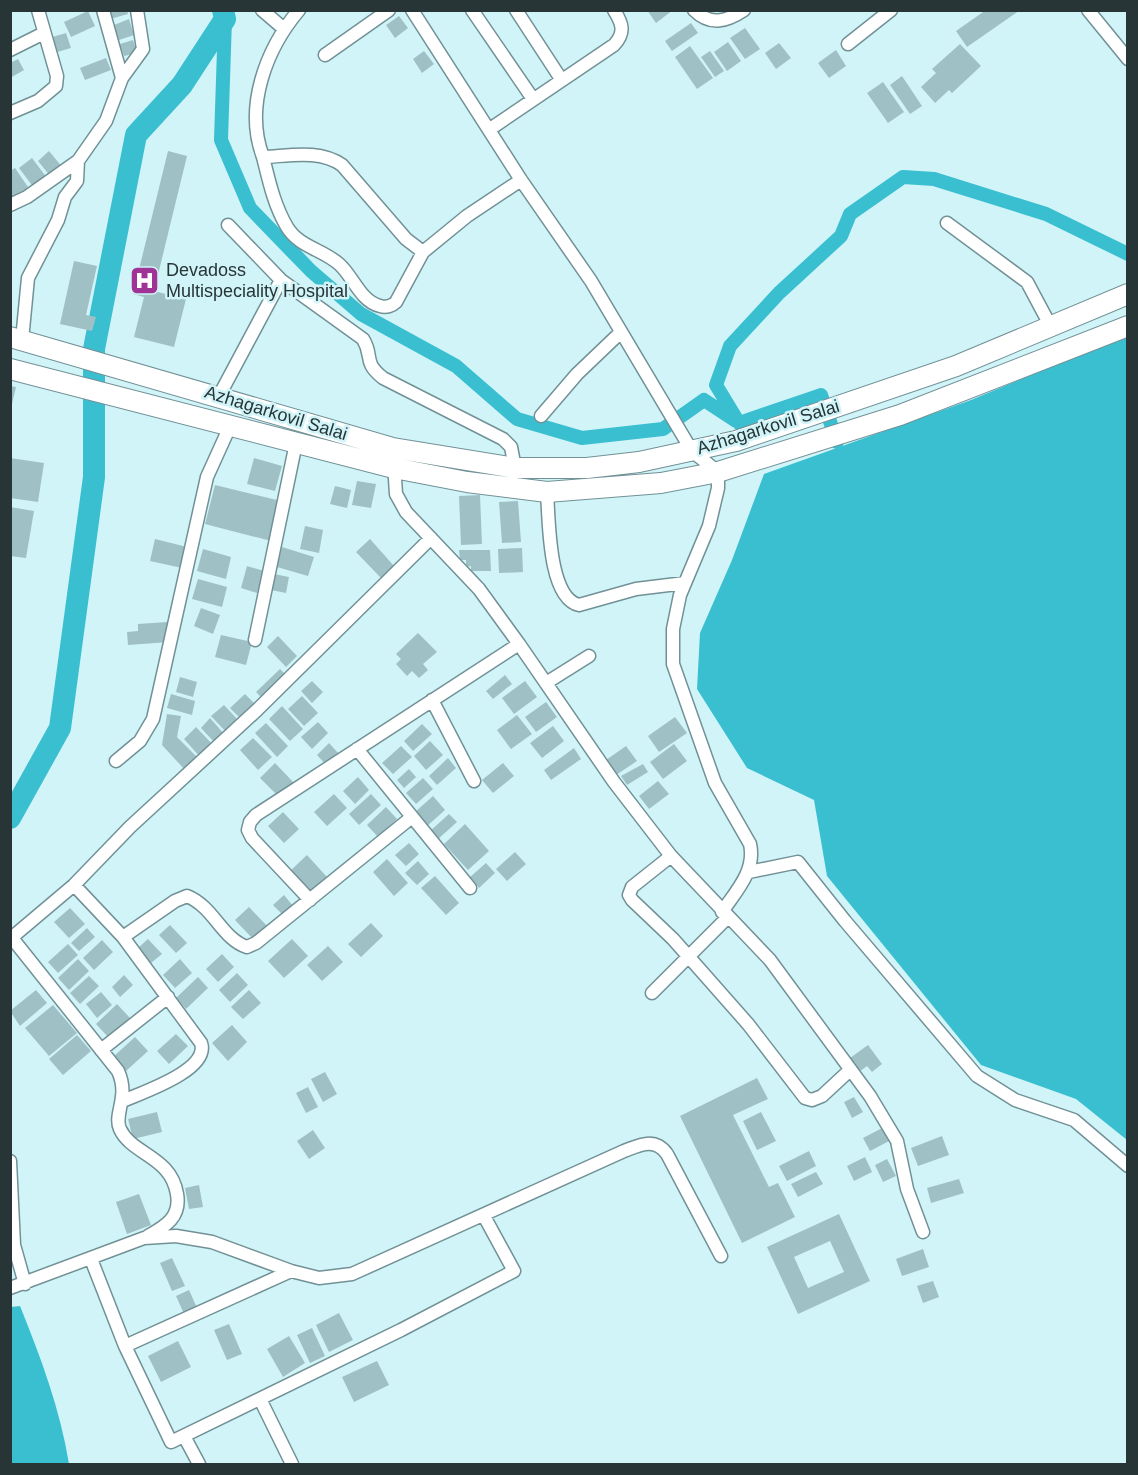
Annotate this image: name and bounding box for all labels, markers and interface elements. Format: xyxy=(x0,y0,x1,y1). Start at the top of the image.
place label: Devadoss Multispeciality Hospital xyxy=(166,260,348,301)
hospital icon: Devadoss Multispeciality Hospital xyxy=(129,264,161,296)
street label: Azhagarkovil Salai xyxy=(202,382,350,444)
street label: Azhagarkovil Salai xyxy=(694,396,842,458)

